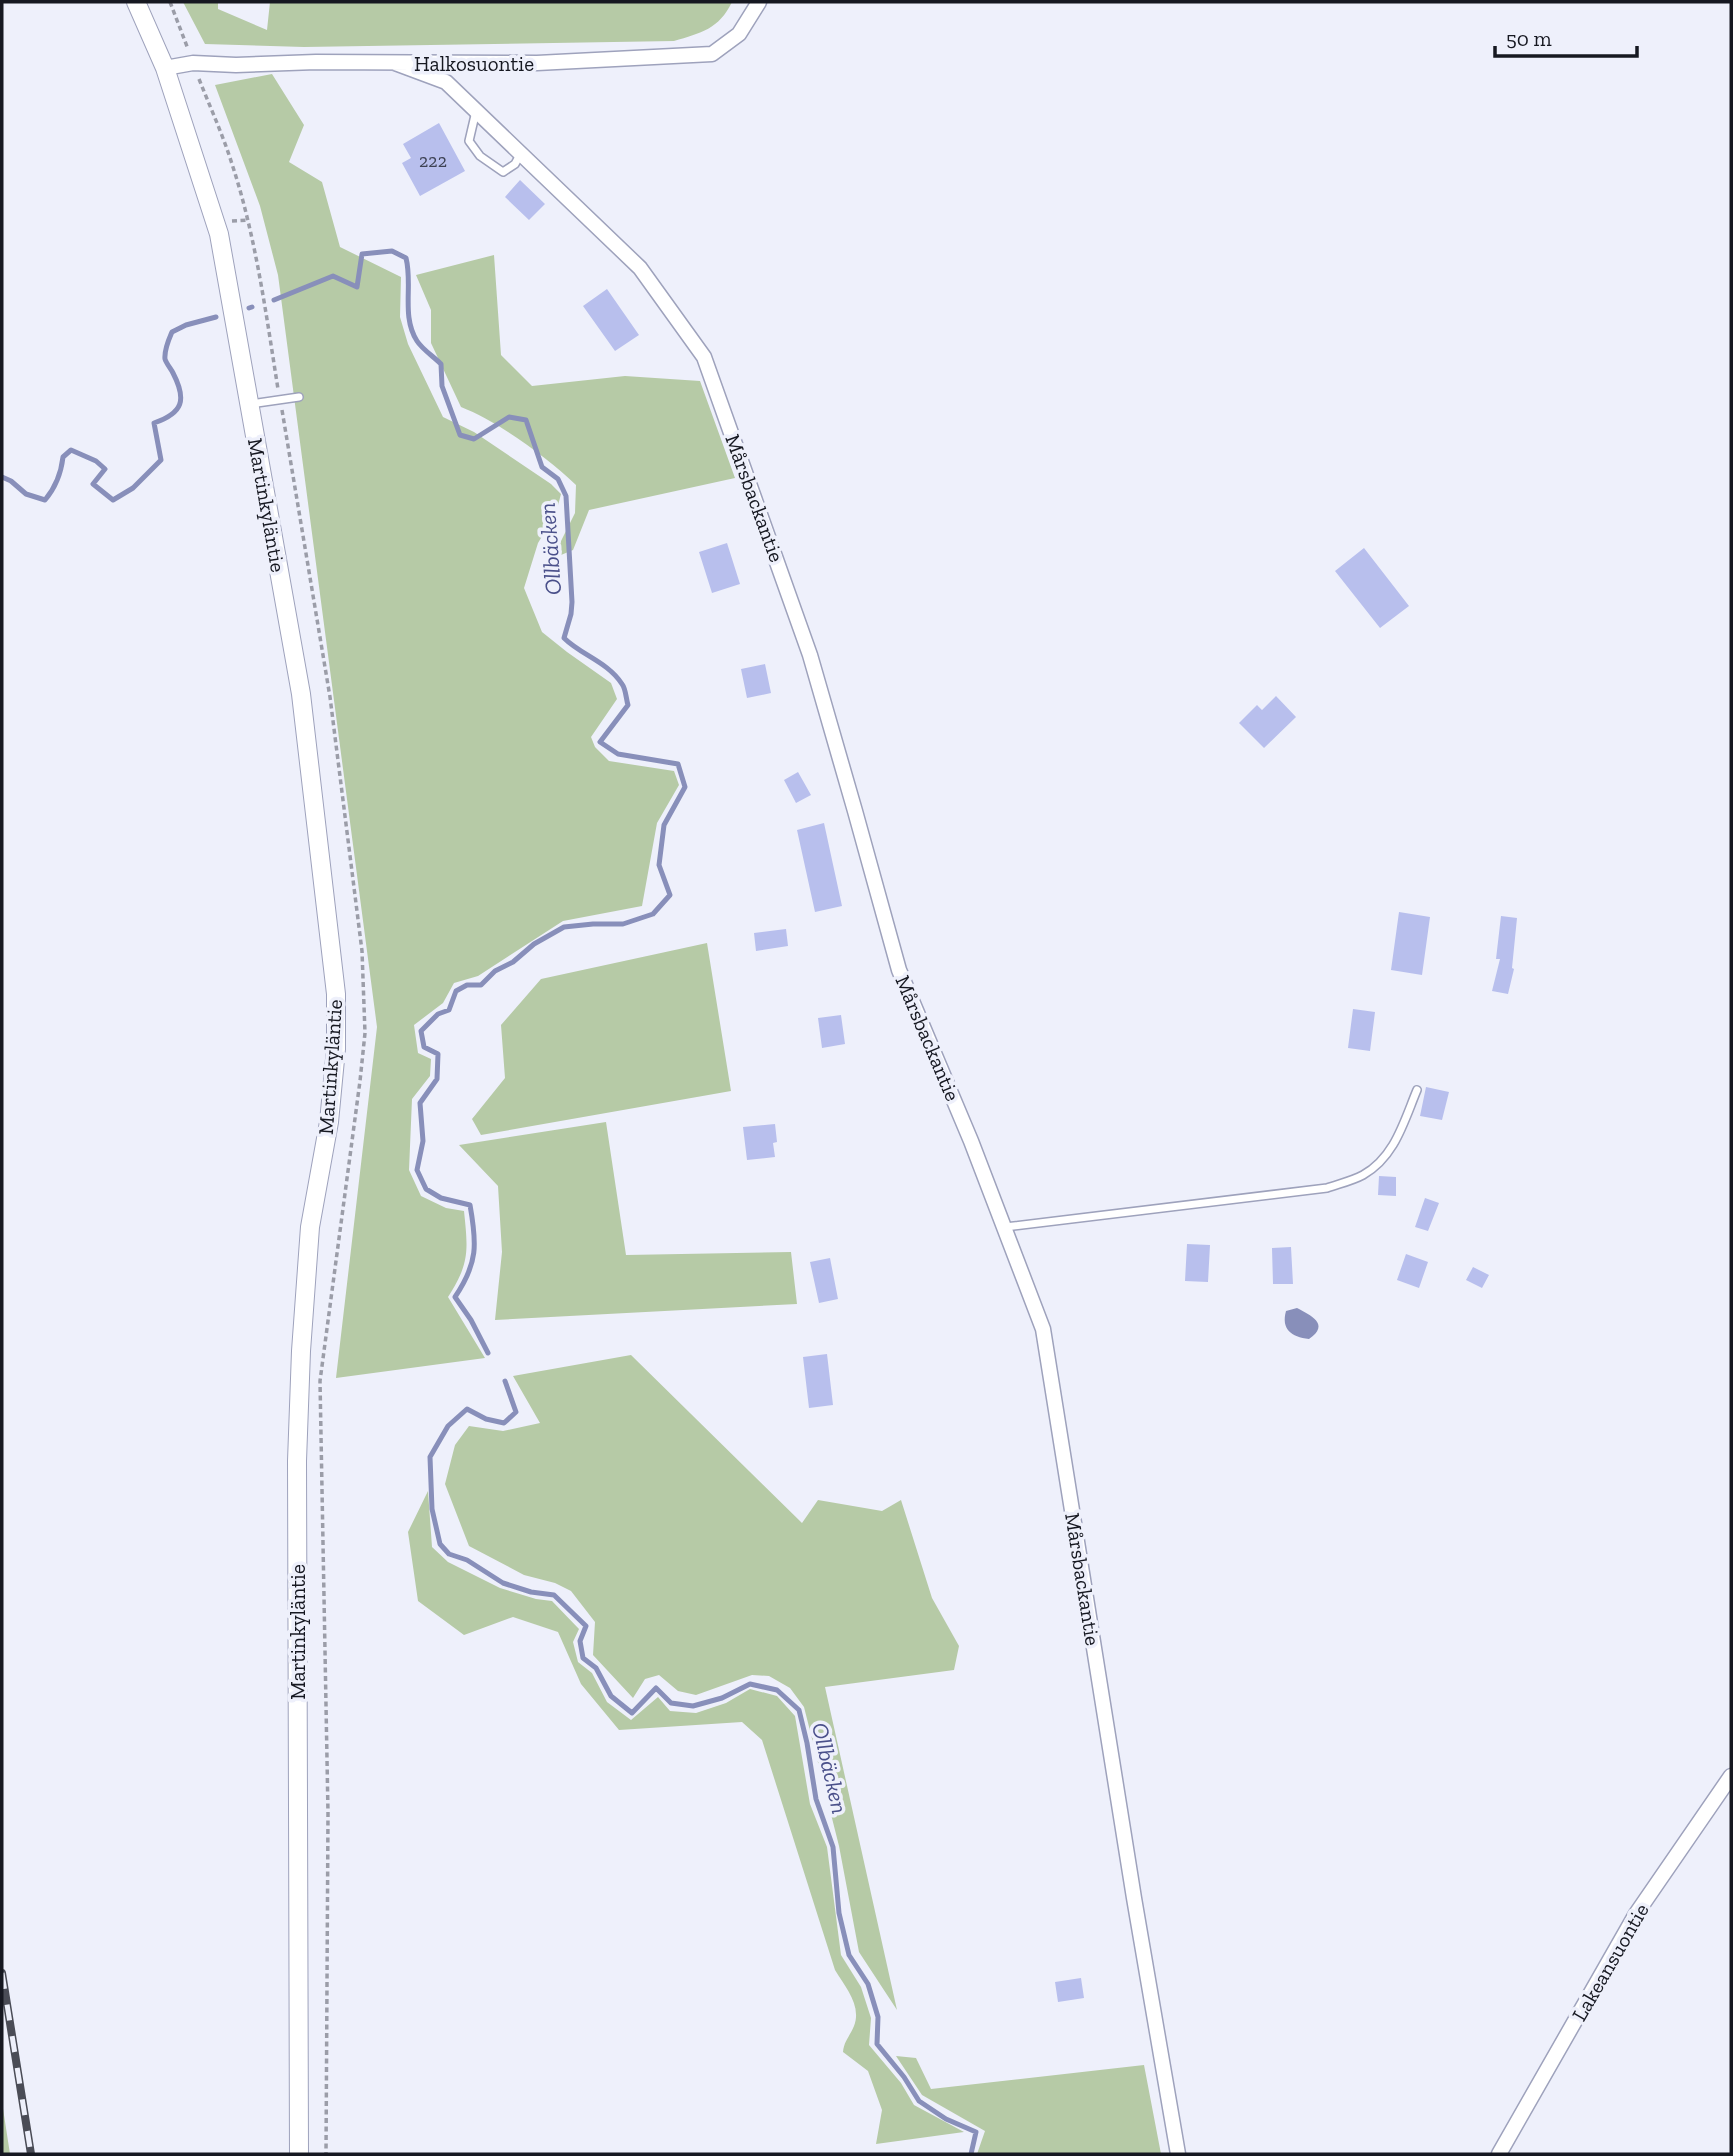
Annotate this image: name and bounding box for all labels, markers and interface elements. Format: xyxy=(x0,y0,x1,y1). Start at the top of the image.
scale bar xyxy=(1495,14,1637,58)
text: 50 m xyxy=(1506,26,1552,51)
street label: Halkosuontie xyxy=(414,51,534,76)
house number: 222 xyxy=(419,150,447,172)
street label: Mårsbackantie xyxy=(720,431,790,565)
street label: Martinkyläntie xyxy=(243,436,291,574)
water label: Ollbäcken xyxy=(533,502,567,596)
street label: Mårsbackantie xyxy=(890,971,966,1105)
street label: Martinkyläntie xyxy=(313,998,347,1136)
street label: Mårsbackantie xyxy=(1060,1511,1106,1647)
street label: Martinkyläntie xyxy=(285,1564,310,1700)
water label: Ollbäcken xyxy=(806,1720,854,1816)
street label: Lakeansuontie xyxy=(1566,1899,1654,2025)

